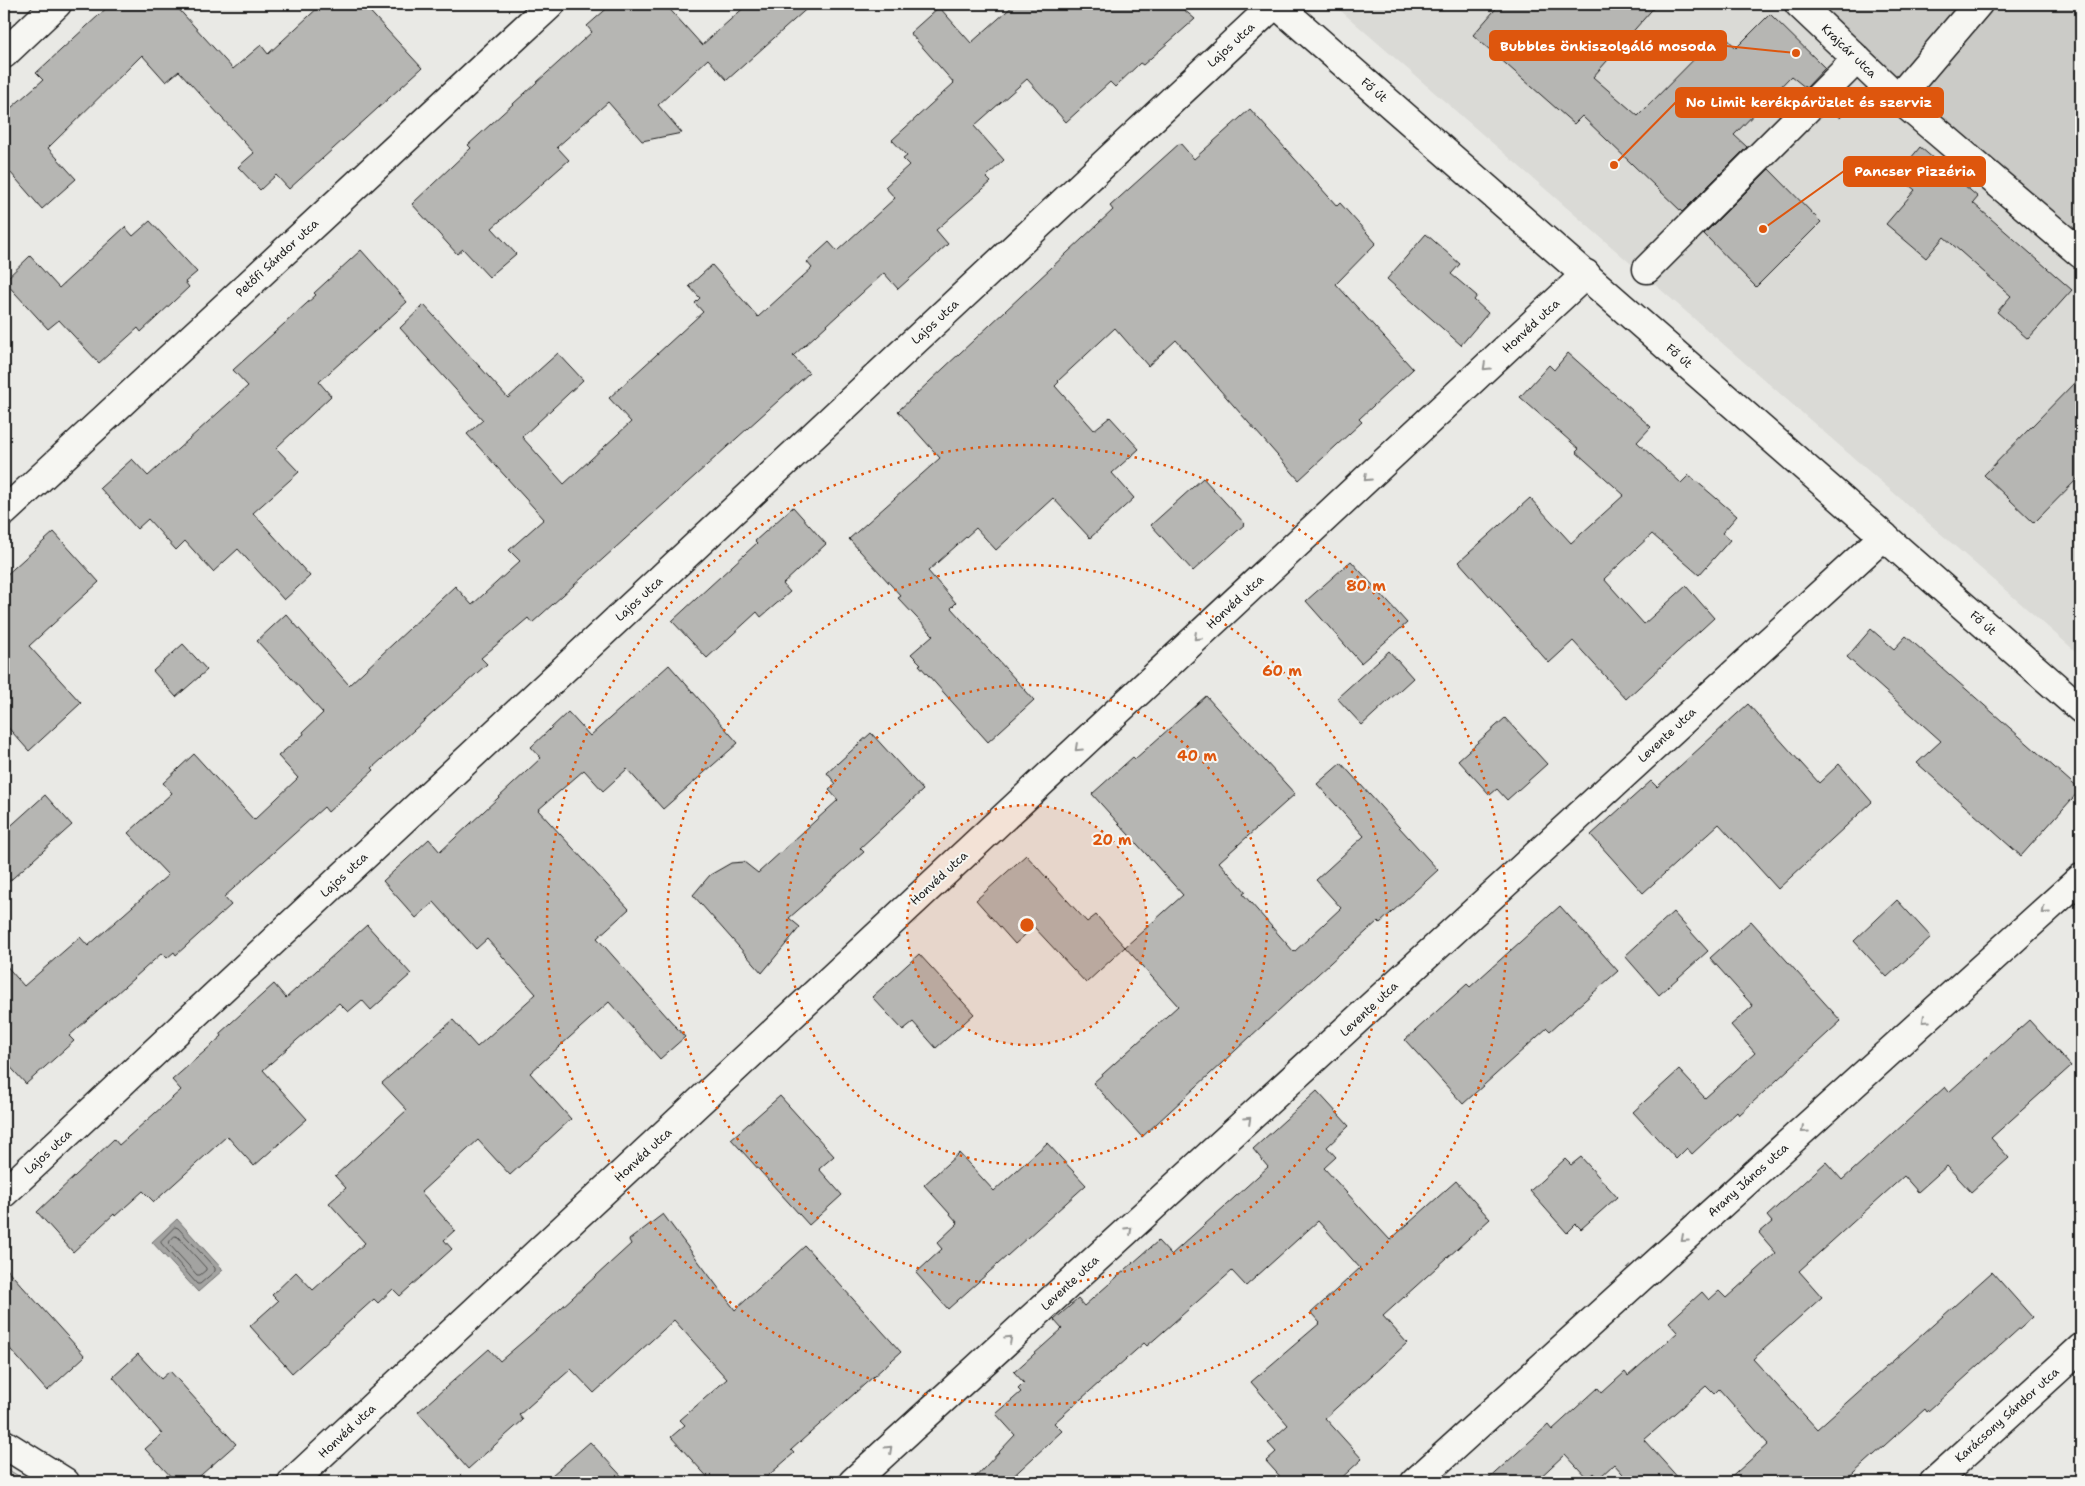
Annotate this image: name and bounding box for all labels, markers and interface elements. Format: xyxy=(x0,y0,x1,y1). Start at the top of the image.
street label: Lajos utca xyxy=(1204,19,1258,71)
street label: Krajcár utca xyxy=(1818,21,1880,82)
callout: Bubbles önkiszolgáló mosoda xyxy=(1490,31,1726,60)
text: Bubbles önkiszolgáló mosoda xyxy=(1500,37,1716,55)
street label: Fő út xyxy=(1358,74,1390,106)
callout: No Limit kerékpárüzlet és szerviz xyxy=(1676,88,1943,117)
text: No Limit kerékpárüzlet és szerviz xyxy=(1686,93,1933,111)
callout: Pancser Pizzéria xyxy=(1844,157,1985,186)
text: Pancser Pizzéria xyxy=(1854,162,1976,180)
street label: Petőfi Sándor utca xyxy=(232,215,322,301)
street label: Honvéd utca xyxy=(1499,295,1563,357)
street label: Lajos utca xyxy=(908,296,962,348)
street label: Fő út xyxy=(1663,340,1695,372)
one-way arrow xyxy=(1483,361,1492,370)
one-way arrow xyxy=(1364,472,1373,481)
street label: Honvéd utca xyxy=(1203,571,1267,633)
street label: Lajos utca xyxy=(612,573,666,625)
text: 80 m xyxy=(1346,576,1386,596)
street label: Fő út xyxy=(1967,607,1999,639)
one-way arrow xyxy=(1194,631,1203,640)
text: 60 m xyxy=(1262,661,1302,681)
street label: Levente utca xyxy=(1635,704,1700,766)
one-way arrow xyxy=(1075,742,1084,751)
text: 40 m xyxy=(1177,746,1217,766)
text: 20 m xyxy=(1092,830,1132,850)
street label: Honvéd utca xyxy=(907,847,971,909)
street label: Lajos utca xyxy=(317,849,371,901)
one-way arrow xyxy=(2042,905,2051,914)
centre of rings xyxy=(1018,916,1036,934)
street label: Levente utca xyxy=(1337,978,1402,1040)
one-way arrow xyxy=(1921,1014,1930,1023)
one-way arrow xyxy=(1243,1117,1252,1126)
street label: Honvéd utca xyxy=(611,1124,675,1186)
one-way arrow xyxy=(1801,1124,1810,1133)
street label: Lajos utca xyxy=(21,1126,75,1178)
street label: Arany János utca xyxy=(1704,1139,1792,1220)
one-way arrow xyxy=(1123,1226,1132,1235)
one-way arrow xyxy=(1681,1233,1690,1242)
street label: Levente utca xyxy=(1038,1252,1103,1314)
one-way arrow xyxy=(1003,1336,1012,1345)
street label: Karácsony Sándor utca xyxy=(1952,1364,2063,1466)
street label: Honvéd utca xyxy=(315,1400,379,1462)
one-way arrow xyxy=(884,1446,893,1455)

